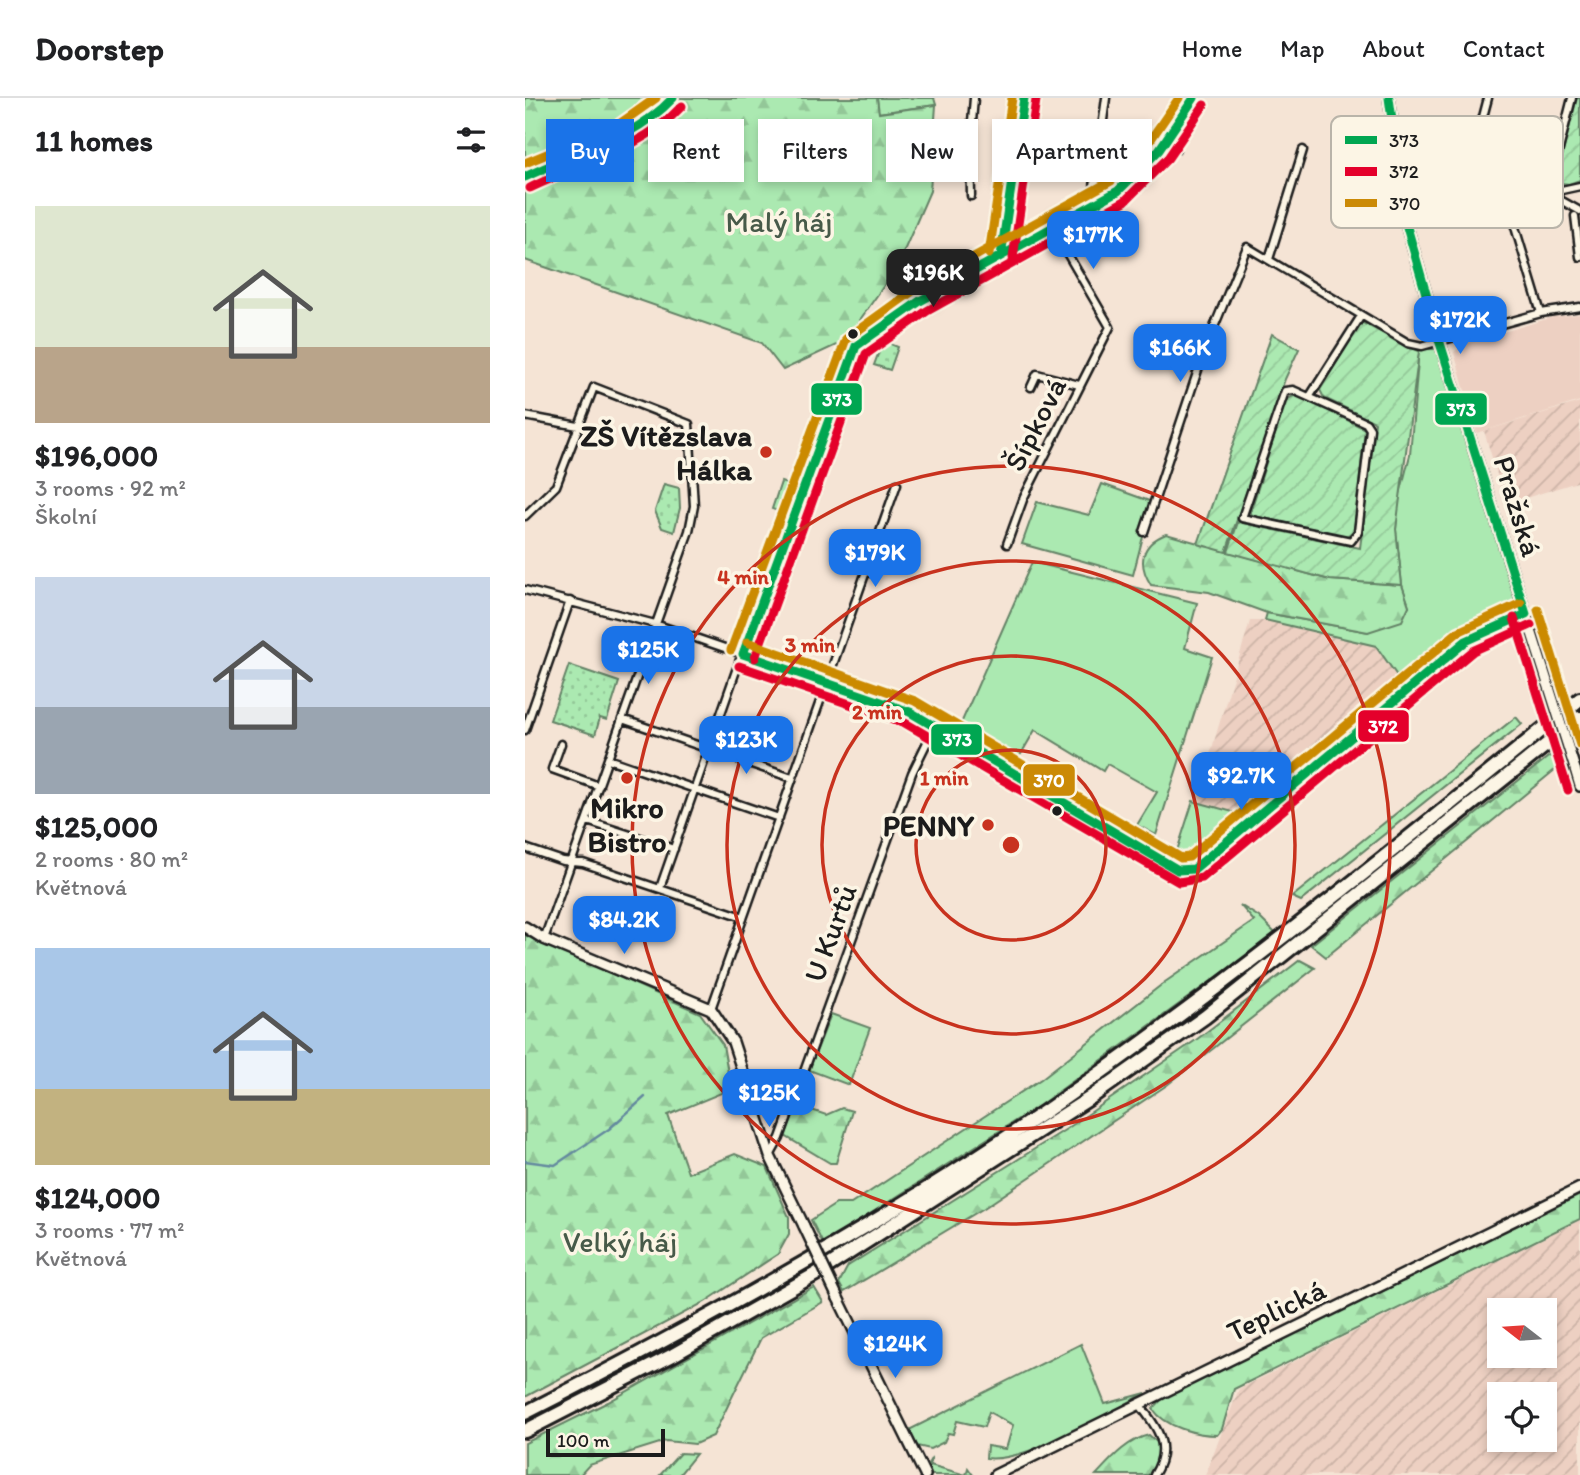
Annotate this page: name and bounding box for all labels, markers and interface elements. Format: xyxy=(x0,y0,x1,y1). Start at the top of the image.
text: Doorstep xyxy=(35,29,164,68)
text: Home xyxy=(1182,34,1242,63)
text: Map xyxy=(1280,34,1324,63)
text: About xyxy=(1362,34,1425,63)
text: Contact xyxy=(1463,34,1545,63)
legend xyxy=(1331,116,1563,228)
chip: Buy xyxy=(546,119,634,182)
chip: Rent xyxy=(648,119,744,182)
chip: Filters xyxy=(758,119,872,182)
chip: New xyxy=(886,119,978,182)
chip: Apartment xyxy=(992,119,1152,182)
icon: filters xyxy=(452,121,490,159)
text: 11 homes xyxy=(35,122,153,159)
text: 373 xyxy=(1389,129,1419,152)
text: 372 xyxy=(1389,160,1419,183)
text: 370 xyxy=(1389,192,1420,215)
park label: Malý háj xyxy=(726,203,832,240)
pin: $177K xyxy=(1044,212,1142,271)
text: $177K xyxy=(1063,220,1123,248)
pin: $196K xyxy=(884,250,982,309)
icon: home xyxy=(200,251,326,377)
text: $196K xyxy=(902,258,964,286)
pin: $172K xyxy=(1411,296,1509,356)
text: $172K xyxy=(1430,305,1490,333)
pin: $166K xyxy=(1131,324,1229,384)
unlabelled marker xyxy=(846,327,860,341)
text: $166K xyxy=(1149,333,1211,361)
street label: Šípková xyxy=(996,370,1074,477)
line badge: 373 xyxy=(810,382,863,416)
text: 373 xyxy=(822,388,852,411)
line badge: 373 xyxy=(1434,392,1488,426)
text: 373 xyxy=(1446,398,1476,421)
place label: ZŠ Vítězslava Hálka xyxy=(580,417,752,488)
text: $196,000 xyxy=(35,437,158,474)
marker: ZŠ Vítězslava Hálka xyxy=(758,444,774,460)
street label: Pražská xyxy=(1485,451,1551,561)
text: 3 rooms · 92 m² xyxy=(35,474,186,502)
text: Školní xyxy=(35,502,97,530)
pin: $179K xyxy=(826,530,924,589)
text: $179K xyxy=(845,538,905,566)
text: 4 min xyxy=(717,564,770,589)
icon: home xyxy=(200,622,326,748)
pin: $125K xyxy=(599,626,697,686)
text: 3 min xyxy=(785,632,836,657)
text: $125K xyxy=(617,635,679,663)
text: 2 min xyxy=(852,699,903,724)
line badge: 372 xyxy=(1357,709,1410,743)
text: 372 xyxy=(1368,715,1398,738)
pin: $123K xyxy=(697,716,795,776)
line badge: 373 xyxy=(930,723,983,756)
text: $123K xyxy=(715,725,777,753)
text: 373 xyxy=(942,728,972,751)
pin: $92.7K xyxy=(1184,752,1298,812)
text: $92.7K xyxy=(1207,761,1275,789)
line badge: 370 xyxy=(1022,763,1076,797)
text: 1 min xyxy=(920,765,969,790)
text: 370 xyxy=(1033,769,1065,792)
marker: Mikro Bistro xyxy=(619,770,635,786)
place label: Mikro Bistro xyxy=(588,789,666,860)
unlabelled marker xyxy=(1050,804,1064,818)
place label: PENNY xyxy=(883,807,975,844)
text: $125,000 xyxy=(35,808,158,845)
marker: PENNY xyxy=(980,817,996,833)
centre of rings xyxy=(999,833,1023,857)
text: 2 rooms · 80 m² xyxy=(35,845,188,873)
text: Květnová xyxy=(35,873,127,901)
street label: U Kurtů xyxy=(795,879,865,987)
pin: $84.2K xyxy=(567,896,681,956)
text: $84.2K xyxy=(589,905,659,933)
icon: home xyxy=(200,993,326,1119)
pin: $125K xyxy=(720,1070,818,1129)
text: $125K xyxy=(738,1078,800,1106)
text: $124,000 xyxy=(35,1179,161,1216)
text: 3 rooms · 77 m² xyxy=(35,1216,185,1244)
park label: Velký háj xyxy=(563,1223,677,1260)
text: Květnová xyxy=(35,1244,127,1272)
street label: Teplická xyxy=(1221,1270,1332,1350)
north arrow xyxy=(1487,1298,1557,1368)
map controls xyxy=(1487,1298,1557,1452)
pin: $124K xyxy=(846,1320,944,1380)
text: $124K xyxy=(864,1329,926,1357)
button: locate xyxy=(1487,1382,1557,1452)
scale bar xyxy=(546,1426,665,1458)
text: 100 m xyxy=(557,1429,609,1452)

